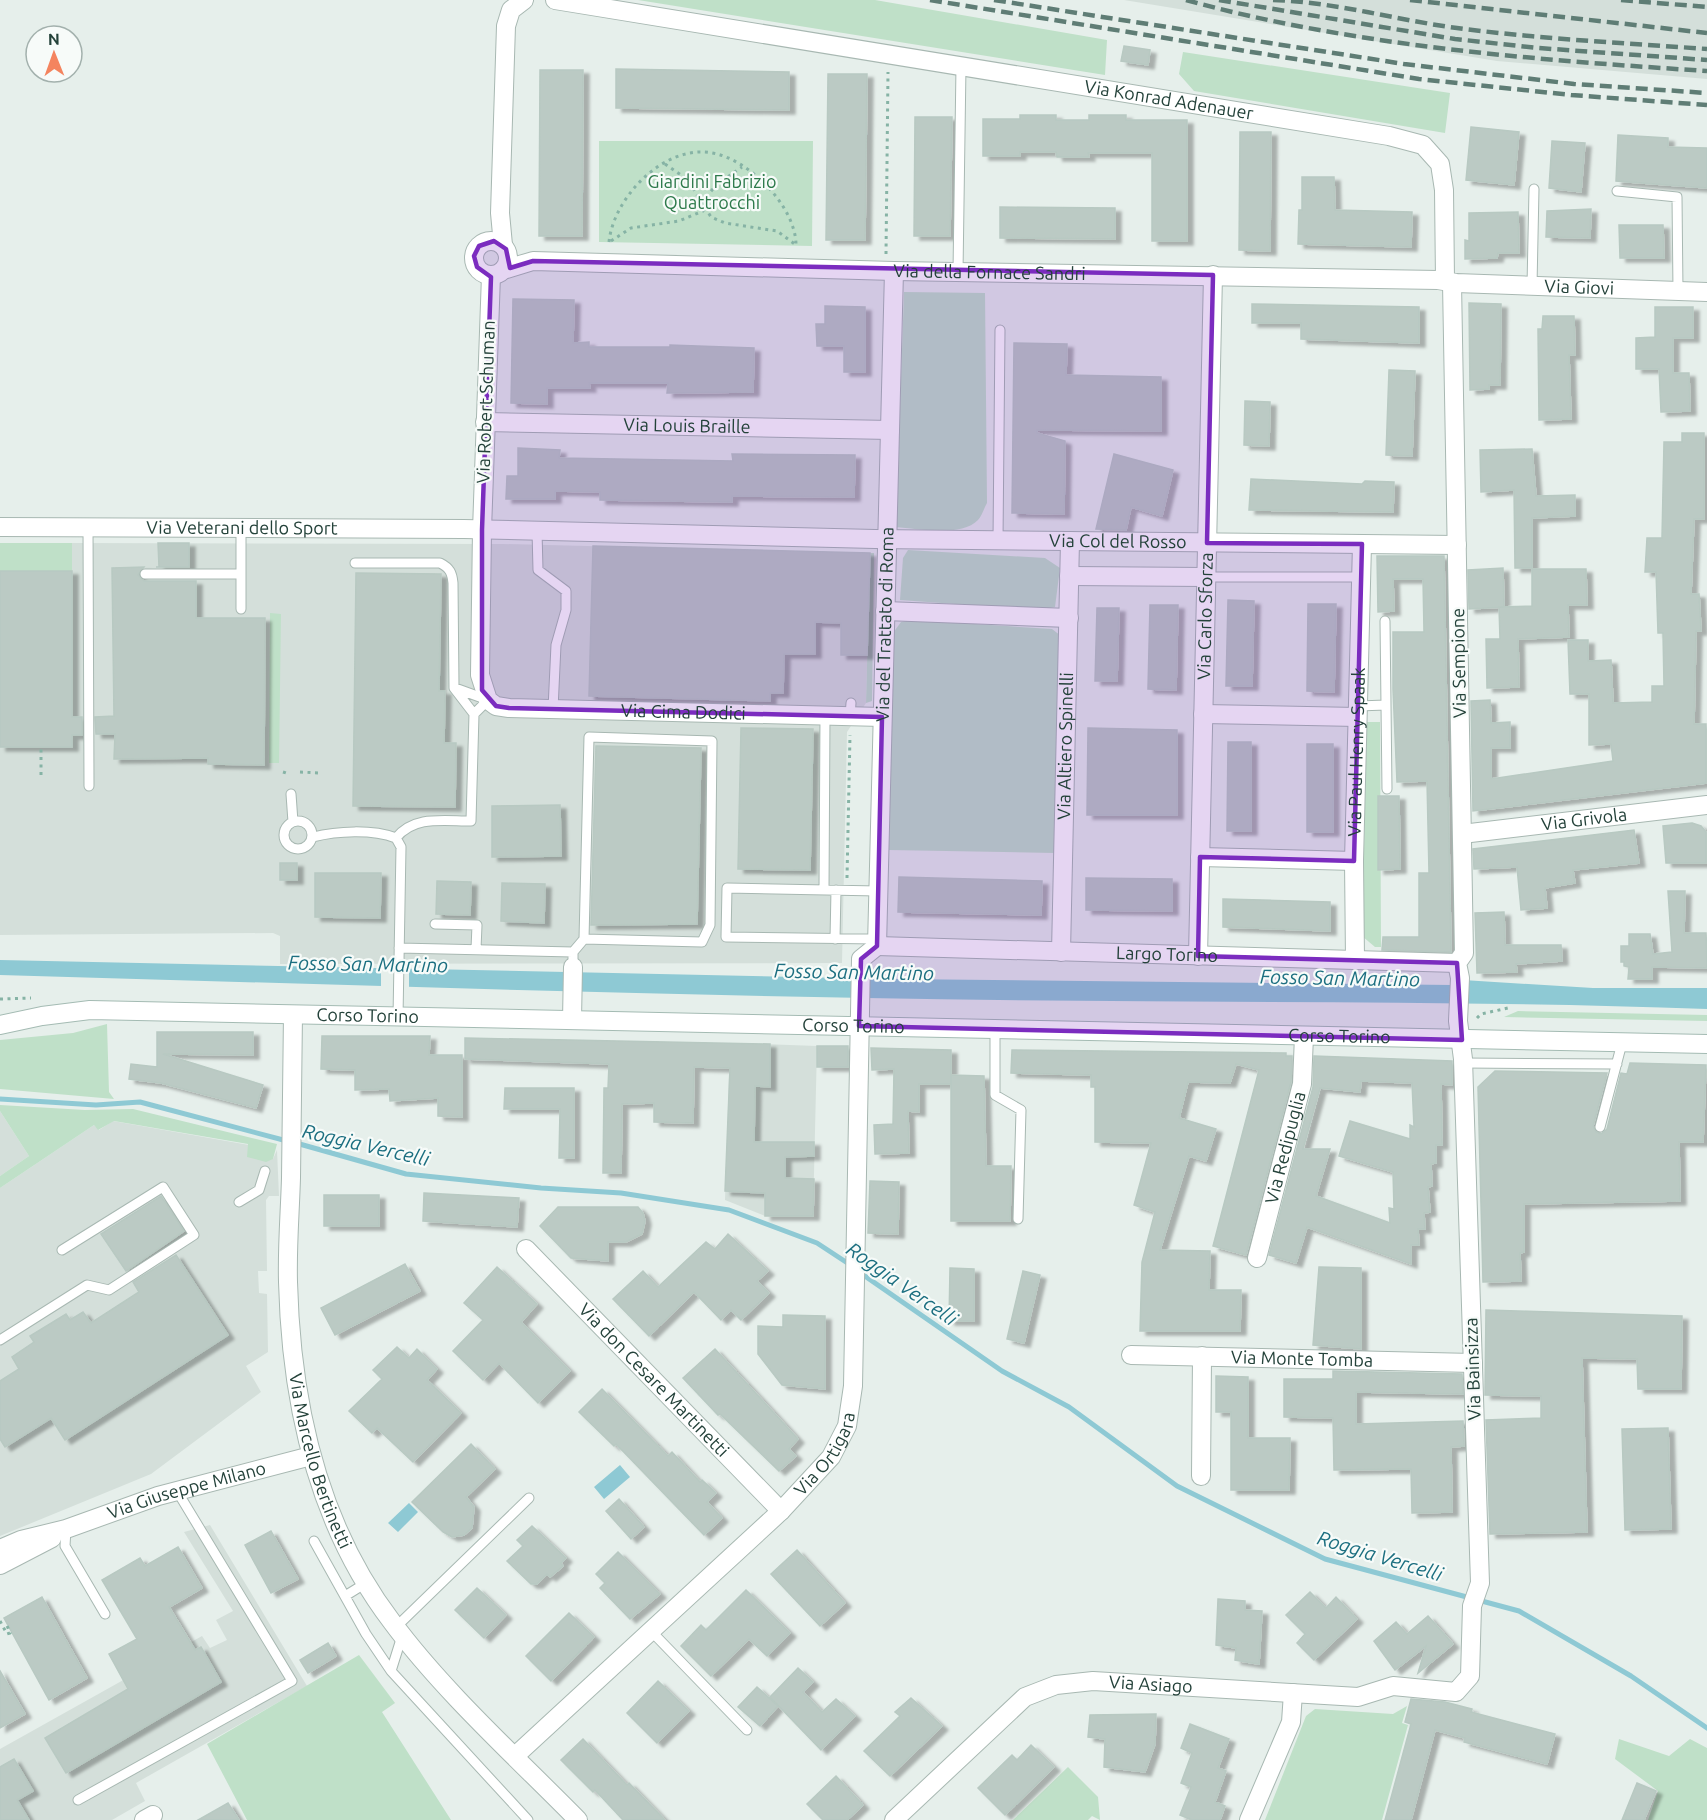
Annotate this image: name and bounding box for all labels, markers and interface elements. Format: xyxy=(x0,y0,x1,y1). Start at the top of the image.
north arrow xyxy=(24,24,84,84)
text: N xyxy=(48,30,60,48)
street label: Via Konrad Adenauer xyxy=(1083,76,1255,123)
park label: Giardini Fabrizio Quattrocchi xyxy=(648,171,777,213)
street label: Via della Fornace Sandri xyxy=(893,260,1086,283)
street label: Via Giovi xyxy=(1544,275,1614,298)
street label: Via Robert Schuman xyxy=(472,320,498,484)
street label: Via Louis Braille xyxy=(623,414,751,436)
street label: Via Veterani dello Sport xyxy=(146,517,338,537)
street label: Via del Trattato di Roma xyxy=(872,526,897,722)
street label: Via Col del Rosso xyxy=(1049,530,1187,551)
street label: Via Carlo Sforza xyxy=(1193,552,1216,680)
street label: Via Sempione xyxy=(1447,608,1469,718)
street label: Via Paul Henry Spaak xyxy=(1344,667,1368,837)
street label: Via Altiero Spinelli xyxy=(1053,672,1076,820)
street label: Via Cima Dodici xyxy=(621,700,746,723)
street label: Via Grivola xyxy=(1540,804,1628,834)
street label: Largo Torino xyxy=(1116,942,1218,965)
water label: Fosso San Martino xyxy=(288,951,448,976)
water label: Fosso San Martino xyxy=(774,959,934,984)
water label: Fosso San Martino xyxy=(1260,965,1420,990)
street label: Corso Torino xyxy=(316,1004,419,1026)
street label: Corso Torino xyxy=(802,1014,905,1036)
street label: Corso Torino xyxy=(1288,1024,1391,1046)
street label: Via Redipuglia xyxy=(1260,1089,1309,1206)
water label: Roggia Vercelli xyxy=(300,1119,433,1171)
water label: Roggia Vercelli xyxy=(843,1237,963,1331)
street label: Via don Cesare Martinetti xyxy=(575,1299,733,1460)
street label: Via Bainsizza xyxy=(1460,1317,1484,1421)
street label: Via Monte Tomba xyxy=(1231,1346,1373,1370)
street label: Via Marcello Bertinetti xyxy=(286,1372,356,1552)
street label: Via Ortigara xyxy=(790,1411,858,1499)
street label: Via Giuseppe Milano xyxy=(104,1457,268,1522)
water label: Roggia Vercelli xyxy=(1315,1526,1447,1586)
street label: Via Asiago xyxy=(1108,1671,1193,1696)

